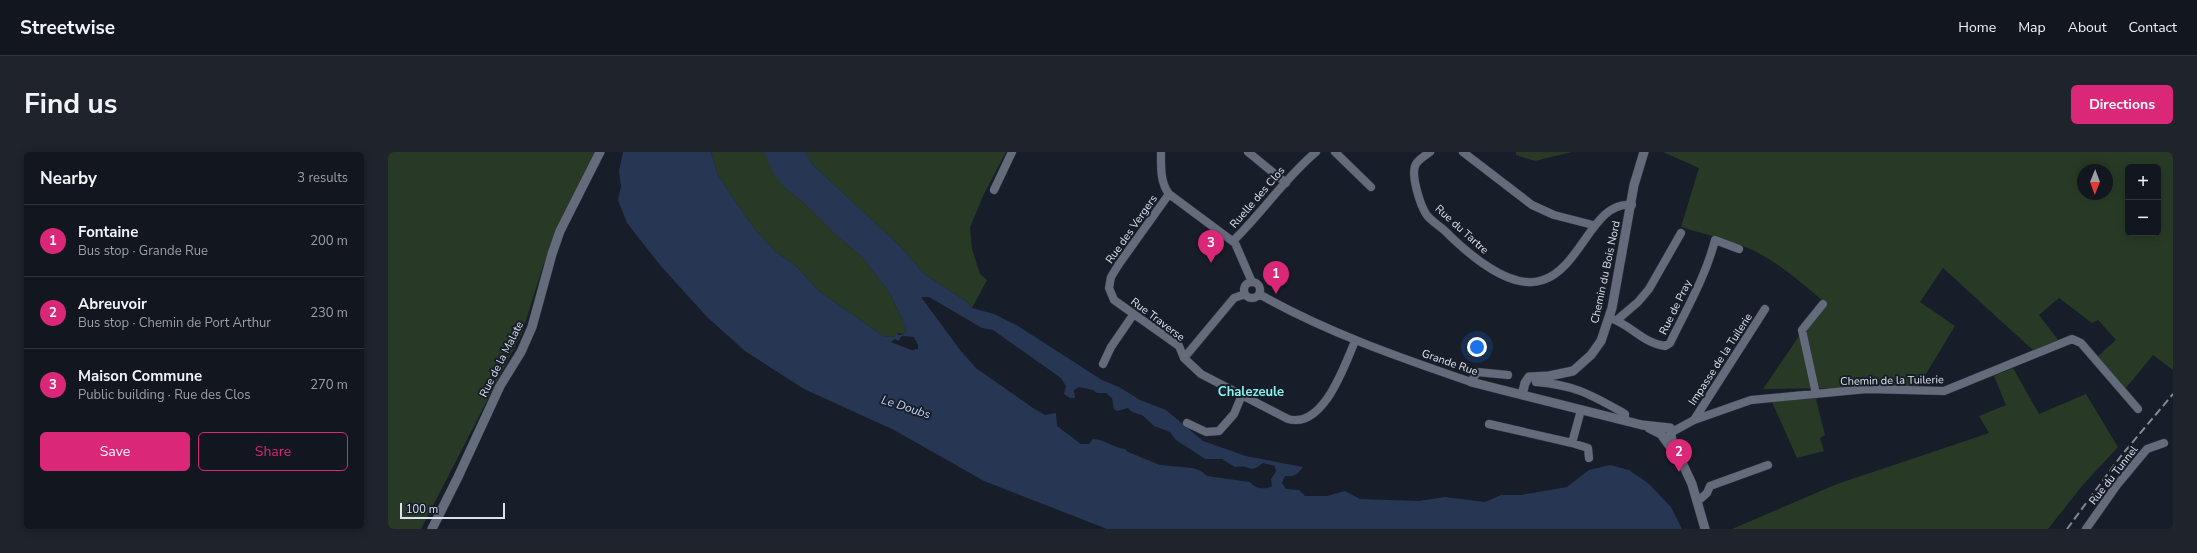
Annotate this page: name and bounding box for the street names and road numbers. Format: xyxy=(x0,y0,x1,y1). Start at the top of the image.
street label: Ruelle des Clos xyxy=(1226,163,1288,231)
street label: Rue des Vergers xyxy=(1102,192,1161,267)
street label: Rue du Tartre xyxy=(1432,201,1492,257)
street label: Chemin du Bois Nord xyxy=(1587,219,1624,325)
street label: Rue de Pray xyxy=(1656,277,1695,337)
street label: Rue Traverse xyxy=(1128,294,1188,345)
street label: Impasse de la Tuilerie xyxy=(1685,310,1756,408)
street label: Rue de la Malate xyxy=(476,319,527,400)
street label: Grande Rue xyxy=(1420,346,1480,379)
street label: Chemin de la Tuilerie xyxy=(1840,372,1944,389)
street label: Rue du Tunnel xyxy=(2086,442,2142,508)

